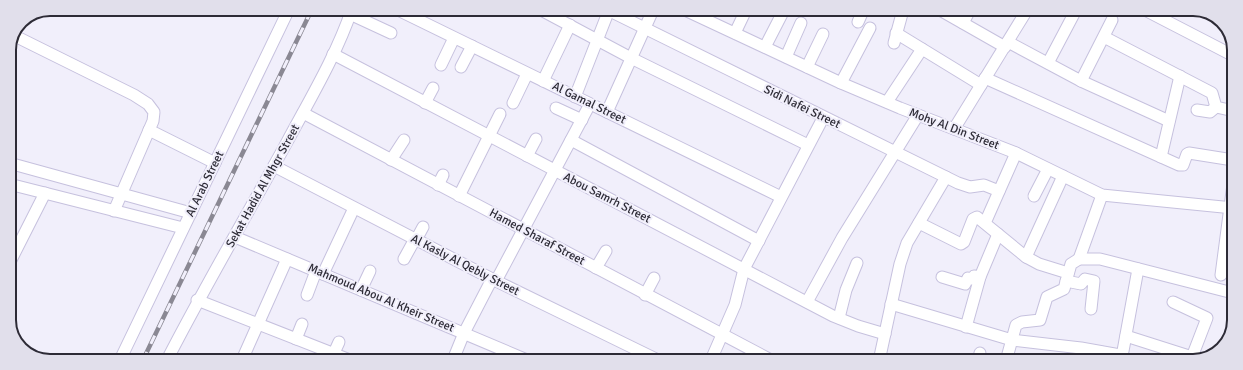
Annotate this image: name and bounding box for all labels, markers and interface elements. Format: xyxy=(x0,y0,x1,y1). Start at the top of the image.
street label: Al Gamal Street xyxy=(550,79,628,127)
street label: Sidi Nafei Street xyxy=(761,82,843,132)
street label: Mohy Al Din Street xyxy=(907,105,1001,153)
street label: Sekat Hadid Al Mhgr Street xyxy=(223,122,303,250)
street label: Al Arab Street xyxy=(183,149,227,219)
street label: Abou Samrh Street xyxy=(561,169,653,227)
street label: Hamed Sharaf Street xyxy=(487,205,587,269)
street label: Al Kasly Al Qebly Street xyxy=(408,231,522,299)
street label: Mahmoud Abou Al Kheir Street xyxy=(306,260,456,336)

